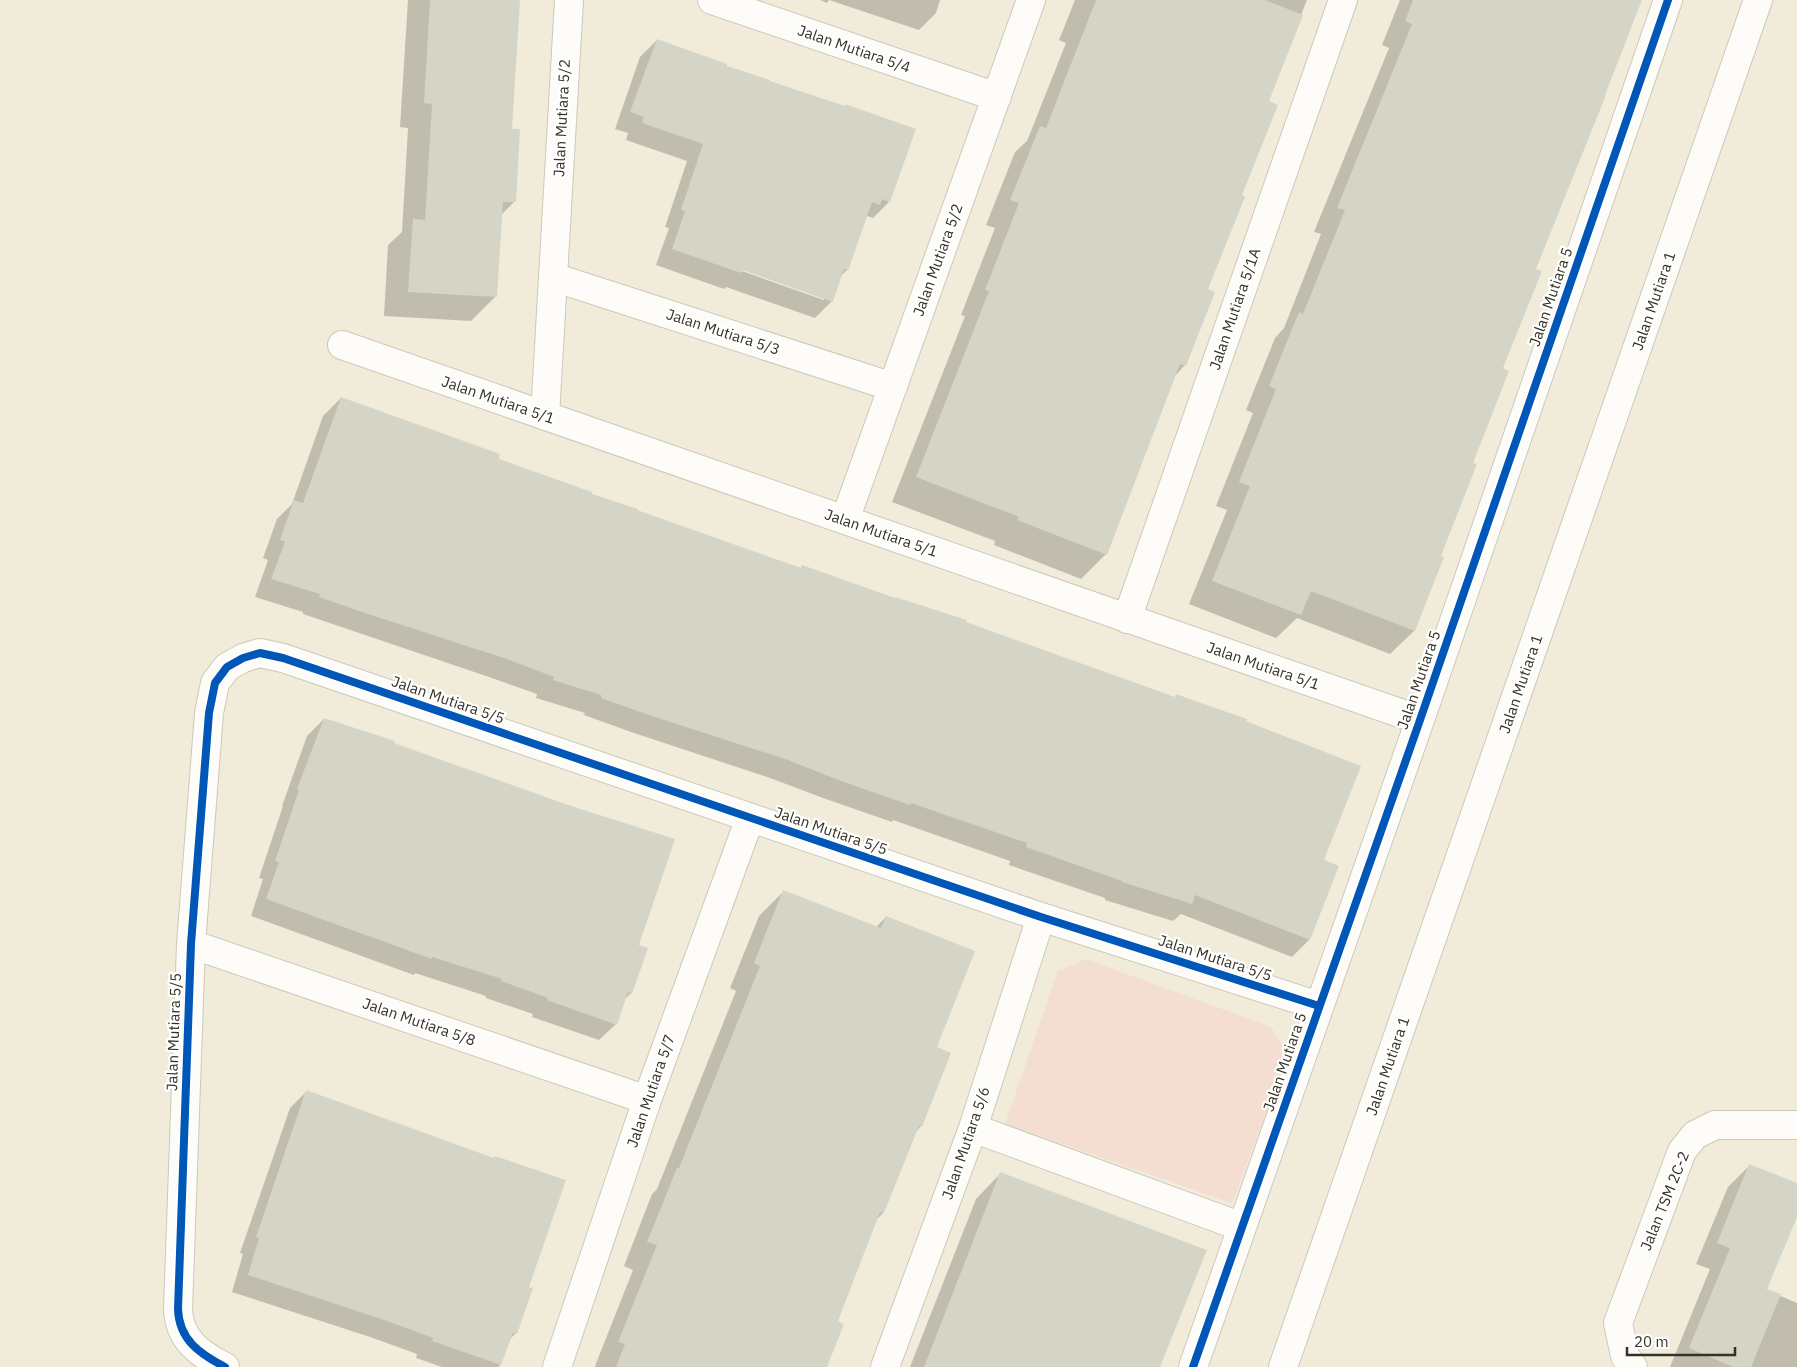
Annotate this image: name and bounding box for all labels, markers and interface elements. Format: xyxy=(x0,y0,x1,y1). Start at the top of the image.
street label: Jalan Mutiara 5/4 xyxy=(795,20,913,77)
street label: Jalan Mutiara 5/2 xyxy=(549,58,574,178)
street label: Jalan Mutiara 5/2 xyxy=(908,201,967,319)
street label: Jalan Mutiara 5/1A xyxy=(1205,245,1264,372)
street label: Jalan Mutiara 5 xyxy=(1525,245,1576,349)
street label: Jalan Mutiara 1 xyxy=(1628,249,1679,353)
street label: Jalan Mutiara 5/3 xyxy=(664,304,782,359)
street label: Jalan Mutiara 5/1 xyxy=(439,371,557,428)
street label: Jalan Mutiara 5/1 xyxy=(822,504,940,561)
street label: Jalan Mutiara 5 xyxy=(1393,628,1444,732)
street label: Jalan Mutiara 1 xyxy=(1495,632,1546,736)
street label: Jalan Mutiara 5/1 xyxy=(1204,637,1322,694)
street label: Jalan Mutiara 5/5 xyxy=(389,671,507,728)
street label: Jalan Mutiara 5/5 xyxy=(772,802,890,859)
street label: Jalan Mutiara 5/5 xyxy=(1156,930,1274,985)
street label: Jalan Mutiara 5/5 xyxy=(162,973,185,1091)
street label: Jalan Mutiara 5/8 xyxy=(360,993,478,1050)
street label: Jalan Mutiara 5 xyxy=(1259,1010,1310,1114)
street label: Jalan Mutiara 1 xyxy=(1362,1014,1413,1118)
street label: Jalan Mutiara 5/7 xyxy=(622,1032,679,1150)
street label: Jalan Mutiara 5/6 xyxy=(937,1084,994,1202)
street label: Jalan TSM 2C-2 xyxy=(1636,1148,1693,1253)
scale bar xyxy=(1627,1324,1734,1356)
text: 20 m xyxy=(1634,1332,1669,1351)

